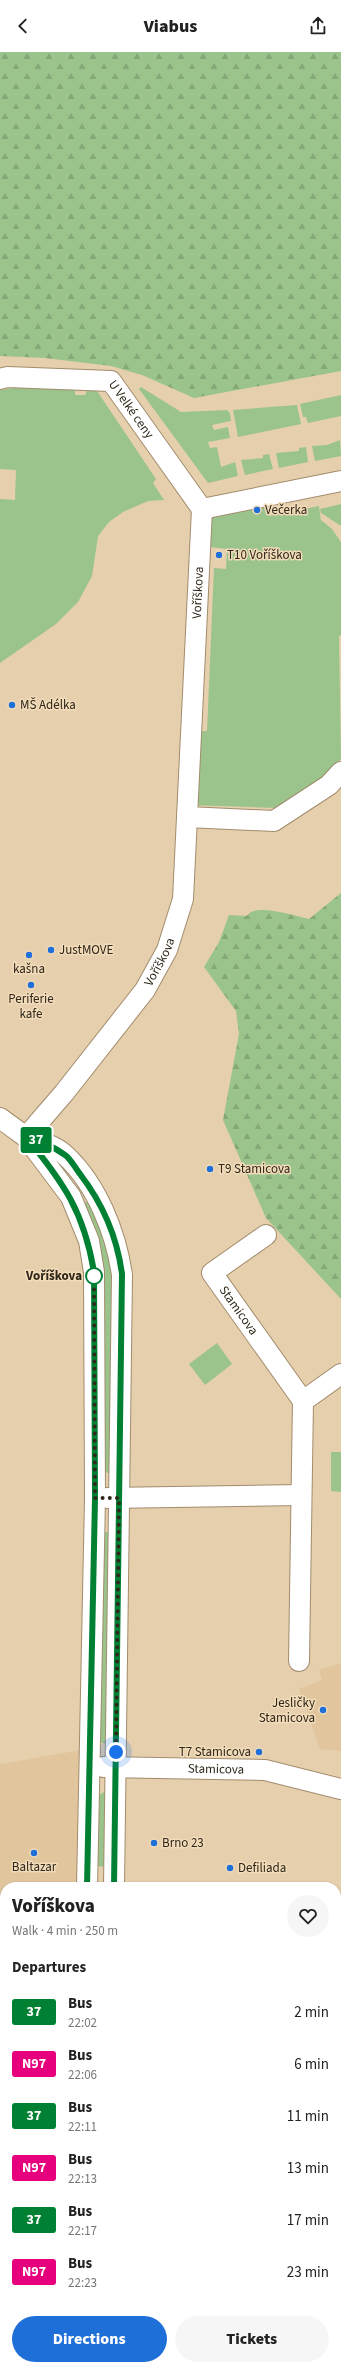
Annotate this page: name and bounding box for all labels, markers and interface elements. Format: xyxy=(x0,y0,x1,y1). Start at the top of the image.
text: Viabus xyxy=(144,14,197,39)
icon: back xyxy=(12,15,34,37)
icon: share xyxy=(307,15,329,37)
street label: U Velké ceny xyxy=(104,376,158,442)
place label: Večerka xyxy=(265,501,307,519)
marker: Večerka xyxy=(252,505,262,515)
place label: T10 Voříškova xyxy=(227,546,302,564)
marker: T10 Voříškova xyxy=(214,550,224,560)
street label: Voříškova xyxy=(188,566,208,619)
place label: MŠ Adélka xyxy=(20,696,76,714)
marker: MŠ Adélka xyxy=(7,700,17,710)
street label: Voříškova xyxy=(140,936,179,989)
place label: JustMOVE xyxy=(59,941,114,959)
marker: JustMOVE xyxy=(46,945,56,955)
marker: kašna xyxy=(24,950,34,960)
place label: kašna xyxy=(13,960,45,978)
marker: Periferie kafe xyxy=(26,980,36,990)
place label: Periferie kafe xyxy=(8,990,54,1023)
line badge: 37 xyxy=(18,1127,54,1153)
text: 37 xyxy=(29,1130,43,1150)
place label: T9 Stamicova xyxy=(218,1160,290,1178)
marker: T9 Stamicova xyxy=(205,1164,215,1174)
place label: Voříškova xyxy=(25,1267,82,1285)
marker: Voříškova xyxy=(85,1267,103,1285)
street label: Stamicova xyxy=(215,1282,262,1339)
place label: Jesličky Stamicova xyxy=(259,1694,315,1727)
marker: Jesličky Stamicova xyxy=(318,1705,328,1715)
your location xyxy=(106,1742,126,1762)
place label: T7 Stamicova xyxy=(179,1743,251,1761)
marker: T7 Stamicova xyxy=(254,1747,264,1757)
street label: Stamicova xyxy=(188,1760,244,1779)
place label: Brno 23 xyxy=(162,1834,204,1852)
marker: Brno 23 xyxy=(149,1838,159,1848)
marker: Baltazar xyxy=(29,1848,39,1858)
place label: Baltazar xyxy=(12,1858,57,1876)
place label: Defiliada xyxy=(238,1859,286,1877)
marker: Defiliada xyxy=(225,1863,235,1873)
text: Voříškova xyxy=(12,1893,95,1920)
button: heart xyxy=(287,1895,329,1937)
text: Walk · 4 min · 250 m xyxy=(12,1922,118,1940)
text: Departures xyxy=(12,1957,86,1978)
text: Bus xyxy=(68,1993,92,2014)
text: 37 xyxy=(27,2002,41,2022)
text: 2 min xyxy=(294,2002,329,2023)
text: 22:02 xyxy=(68,2014,97,2032)
text: Bus xyxy=(68,2045,92,2066)
text: N97 xyxy=(22,2054,46,2074)
text: 6 min xyxy=(294,2054,329,2075)
text: 22:06 xyxy=(68,2066,97,2084)
text: Bus xyxy=(68,2097,92,2118)
text: 37 xyxy=(27,2106,41,2126)
text: 11 min xyxy=(287,2106,329,2127)
text: 22:11 xyxy=(68,2118,97,2136)
text: Bus xyxy=(68,2149,92,2170)
text: N97 xyxy=(22,2158,46,2178)
text: 13 min xyxy=(287,2158,329,2179)
text: 22:13 xyxy=(68,2170,97,2188)
text: Bus xyxy=(68,2201,92,2222)
text: 37 xyxy=(27,2210,41,2230)
text: 17 min xyxy=(287,2210,329,2231)
text: 22:17 xyxy=(68,2222,97,2240)
text: Bus xyxy=(68,2253,92,2274)
text: N97 xyxy=(22,2262,46,2282)
text: 23 min xyxy=(287,2262,329,2283)
text: 22:23 xyxy=(68,2274,97,2292)
button: Directions xyxy=(12,2316,167,2362)
button: Tickets xyxy=(175,2316,329,2362)

